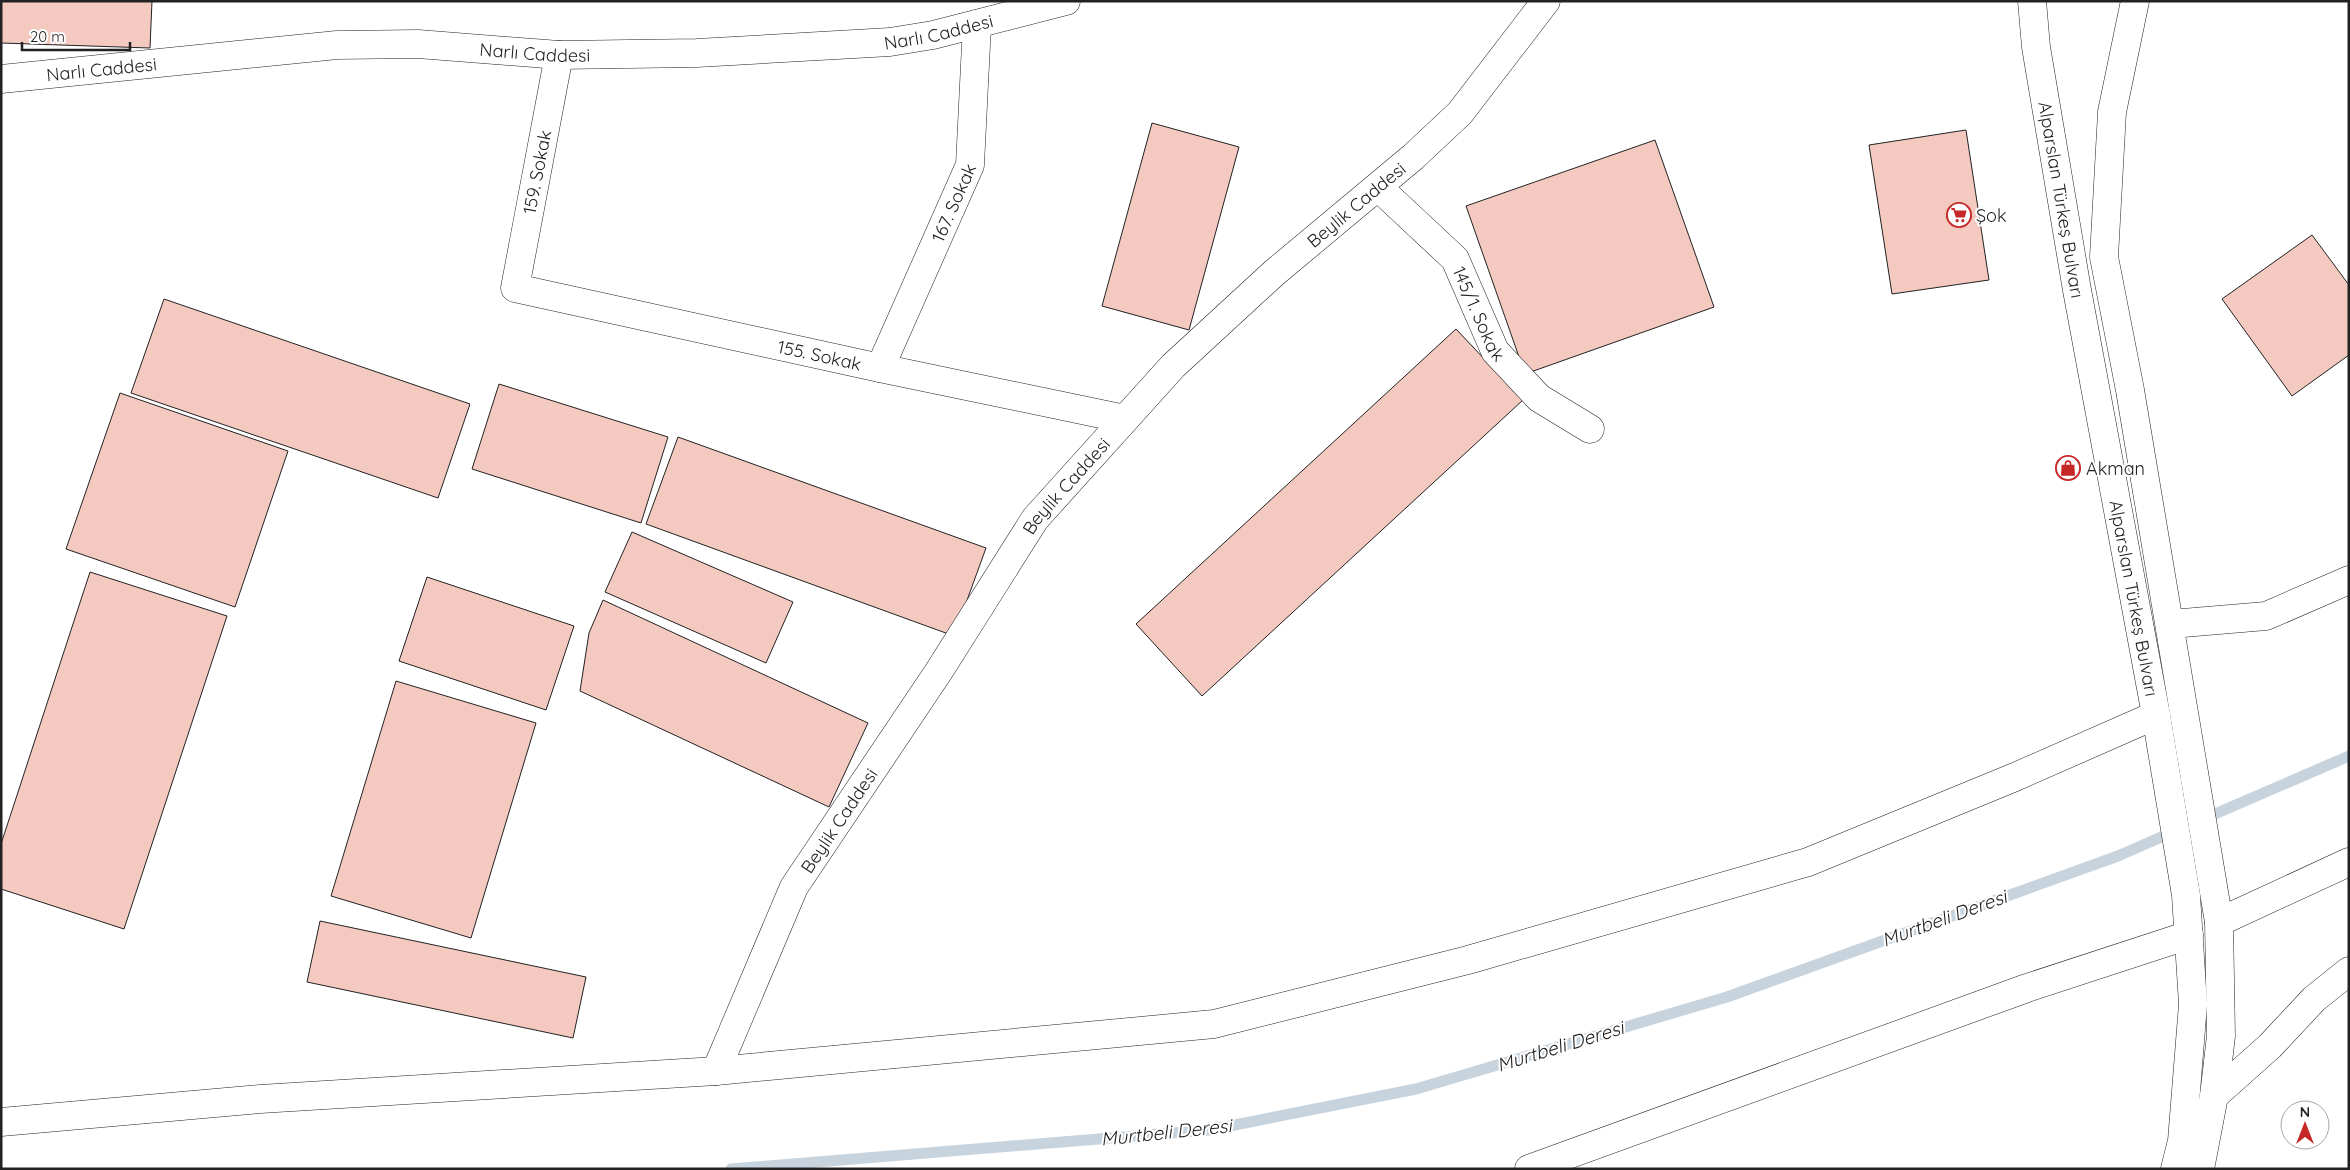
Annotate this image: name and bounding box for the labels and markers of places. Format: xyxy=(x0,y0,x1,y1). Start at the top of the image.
supermarket icon: Şok xyxy=(1946,202,1972,228)
place label: Şok xyxy=(1976,204,2007,227)
shop icon: Akman xyxy=(2055,455,2081,481)
place label: Akman xyxy=(2086,457,2145,480)

